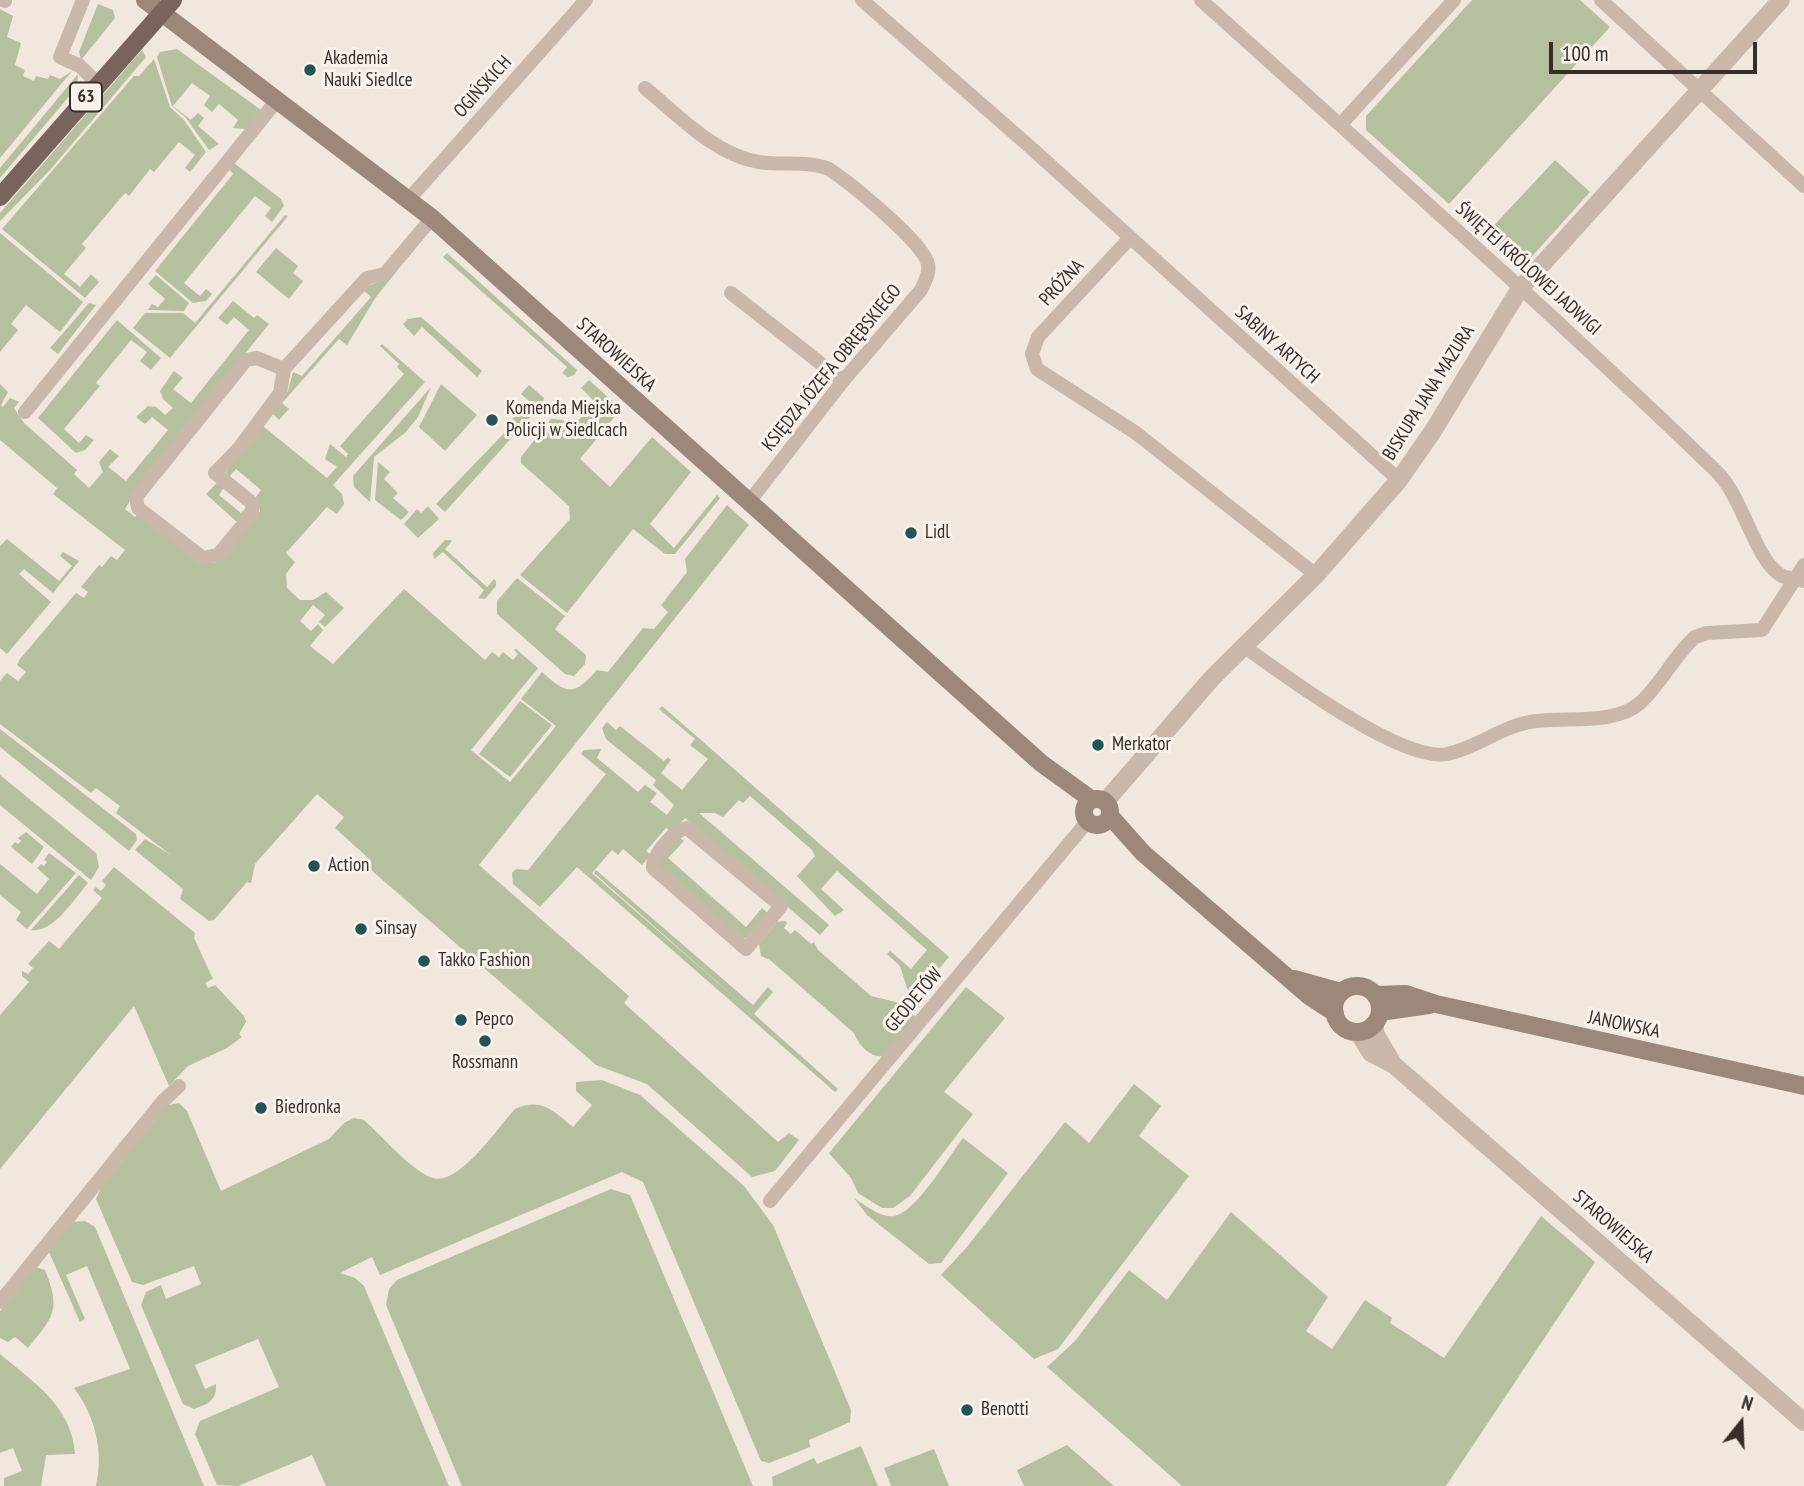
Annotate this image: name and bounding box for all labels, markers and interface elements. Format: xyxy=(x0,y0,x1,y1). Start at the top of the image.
scale bar xyxy=(1552,28,1760,72)
text: 100 m xyxy=(1562,40,1608,67)
place label: Akademia Nauki Siedlce xyxy=(324,48,413,92)
street label: OGIŃSKICH xyxy=(449,51,517,123)
marker: Akademia Nauki Siedlce xyxy=(302,62,318,78)
road number: 63 xyxy=(70,82,102,112)
street label: ŚWIĘTEJ KRÓLOWEJ JADWIGI xyxy=(1451,198,1605,340)
street label: PRÓŻNA xyxy=(1035,255,1089,311)
street label: KSIĘDZA JÓZEFA OBRĘBSKIEGO xyxy=(758,280,906,456)
street label: SABINY ARTYCH xyxy=(1230,301,1324,389)
street label: STAROWIEJSKA xyxy=(572,313,660,397)
street label: BISKUPA JANA MAZURA xyxy=(1378,321,1480,465)
place label: Komenda Miejska Policji w Siedlcach xyxy=(506,398,627,442)
marker: Komenda Miejska Policji w Siedlcach xyxy=(484,412,500,428)
place label: Lidl xyxy=(925,522,950,544)
marker: Lidl xyxy=(903,525,919,541)
place label: Merkator xyxy=(1112,734,1171,756)
marker: Merkator xyxy=(1090,737,1106,753)
place label: Action xyxy=(328,855,369,877)
marker: Action xyxy=(306,858,322,874)
place label: Sinsay xyxy=(375,918,417,940)
marker: Sinsay xyxy=(353,921,369,937)
place label: Takko Fashion xyxy=(438,950,530,972)
marker: Takko Fashion xyxy=(416,953,432,969)
street label: GEODETÓW xyxy=(881,963,947,1037)
street label: JANOWSKA xyxy=(1586,1006,1662,1044)
place label: Pepco xyxy=(475,1009,514,1031)
marker: Pepco xyxy=(453,1012,469,1028)
marker: Rossmann xyxy=(477,1033,493,1049)
place label: Rossmann xyxy=(452,1052,518,1074)
place label: Biedronka xyxy=(275,1097,341,1119)
marker: Biedronka xyxy=(253,1100,269,1116)
street label: STAROWIEJSKA xyxy=(1568,1186,1658,1268)
north arrow xyxy=(1706,1388,1776,1458)
text: N xyxy=(1739,1390,1756,1416)
place label: Benotti xyxy=(981,1399,1029,1421)
marker: Benotti xyxy=(959,1402,975,1418)

